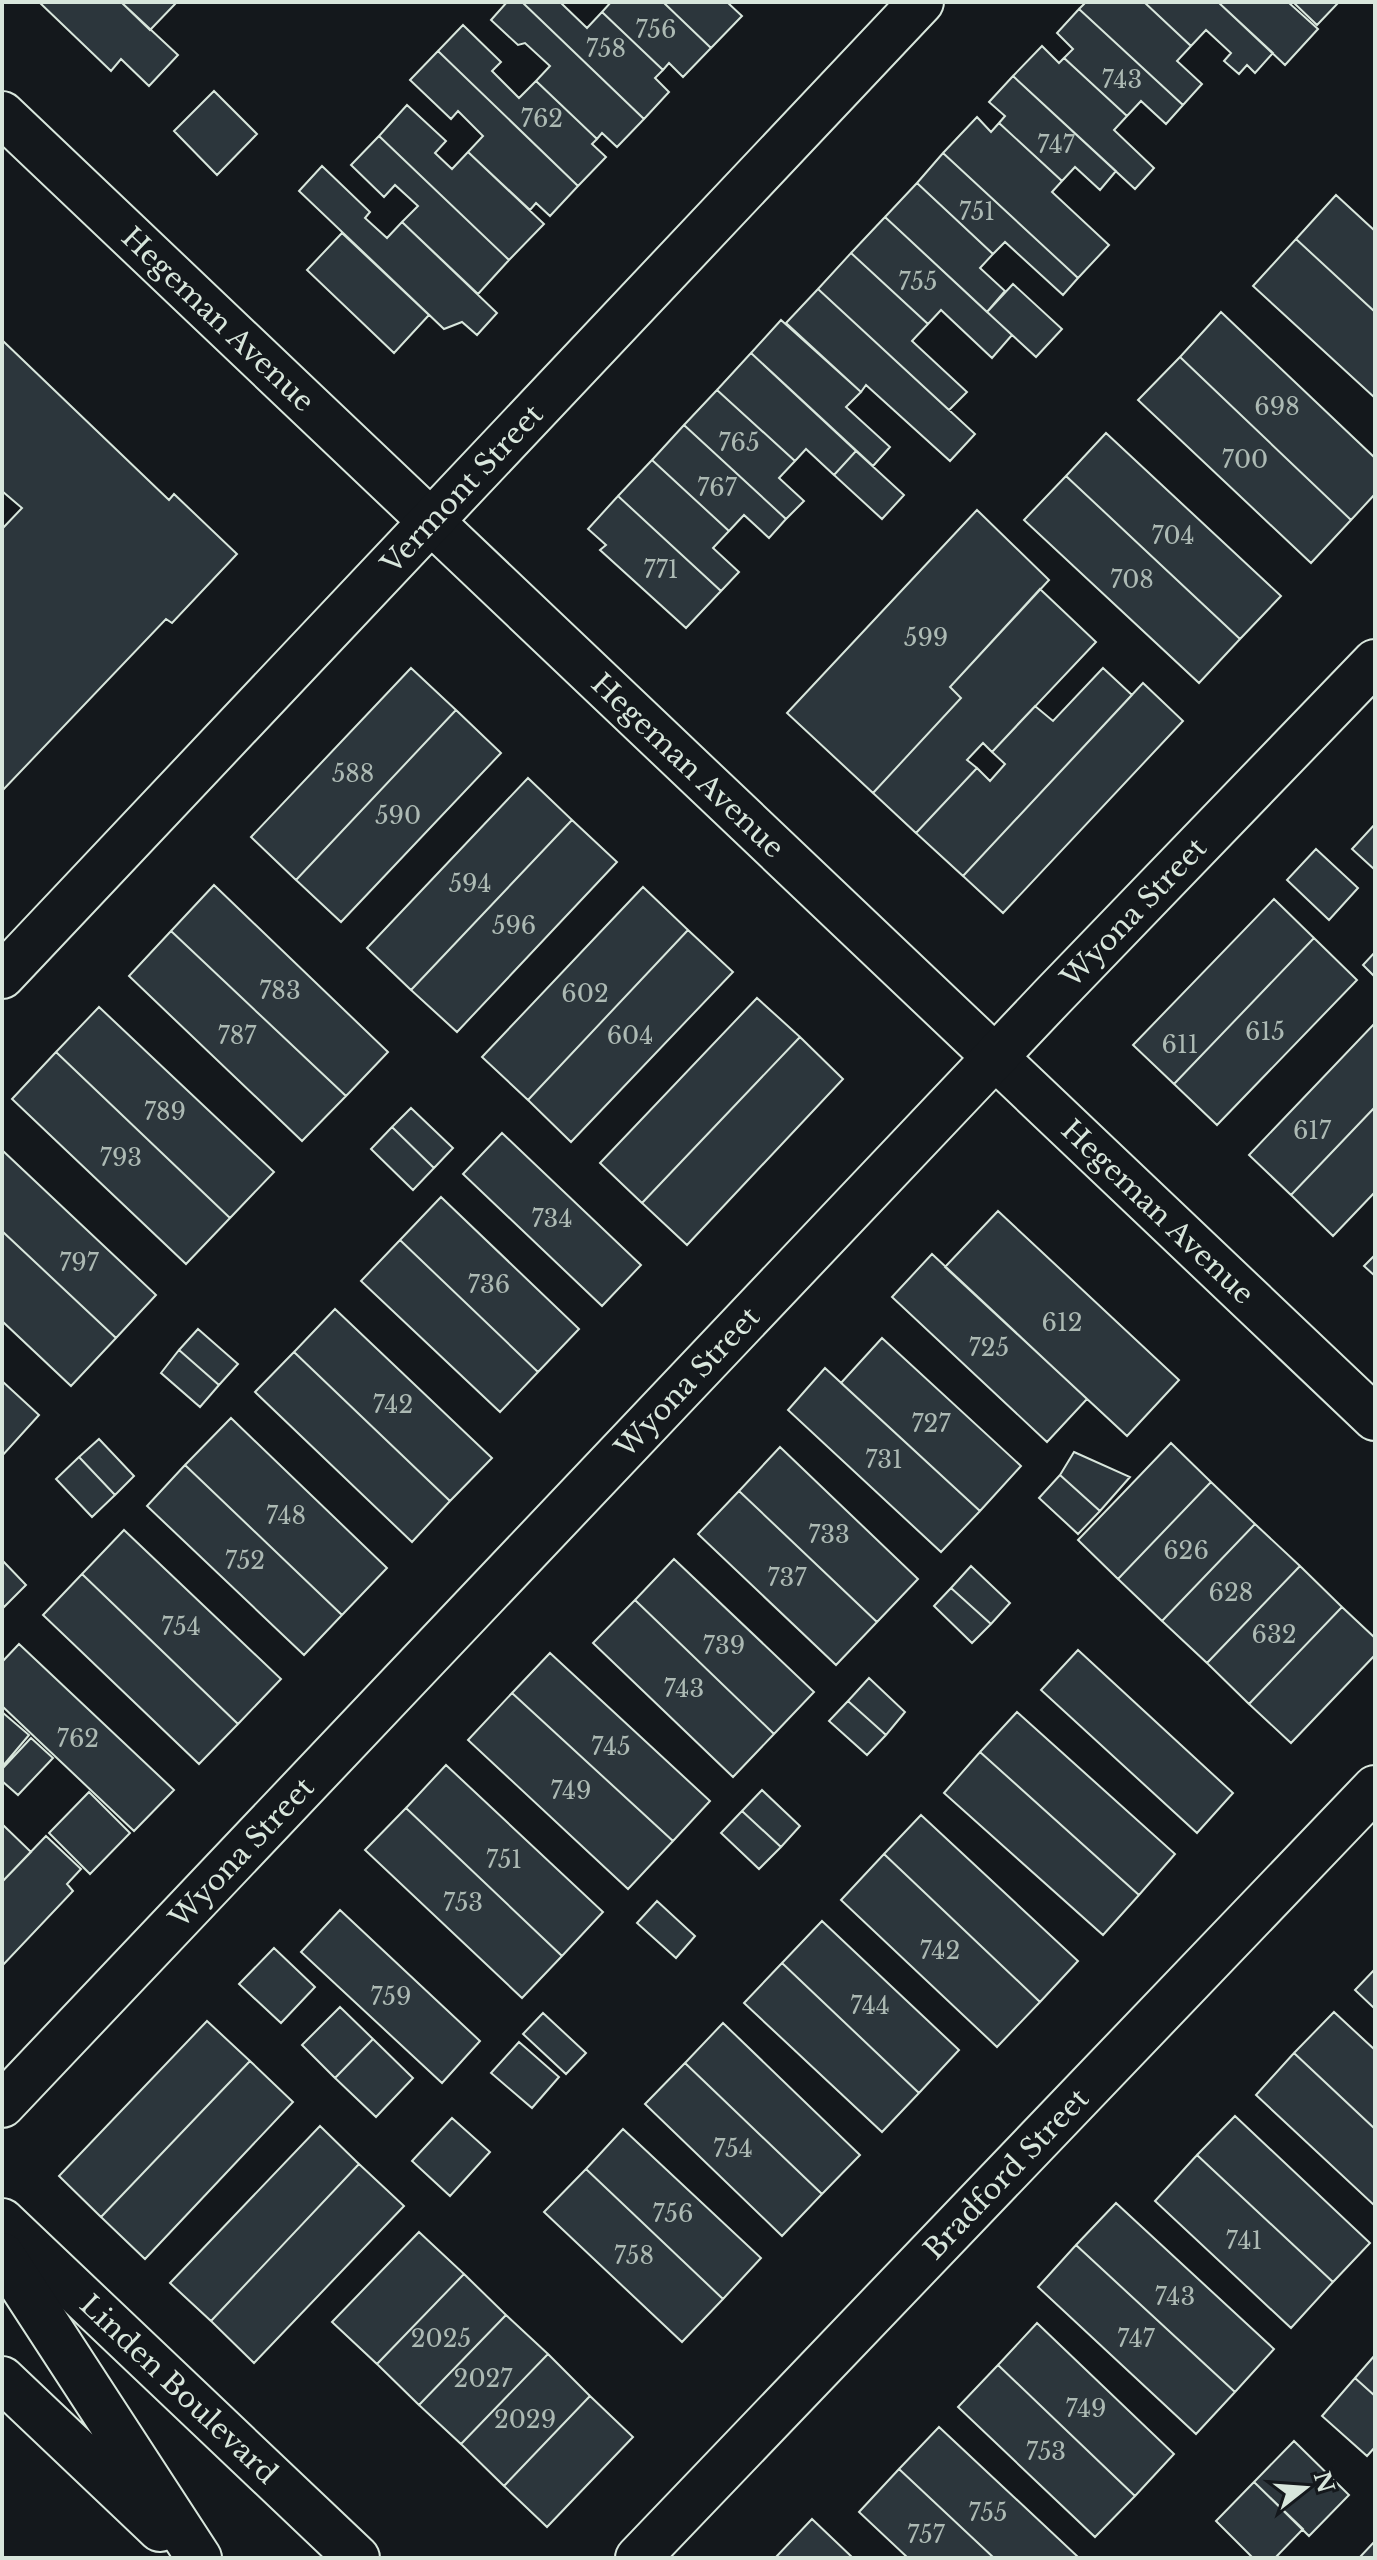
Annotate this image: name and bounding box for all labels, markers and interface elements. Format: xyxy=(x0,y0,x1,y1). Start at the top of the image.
house number: 756 xyxy=(636,15,676,44)
house number: 758 xyxy=(586,34,626,63)
house number: 743 xyxy=(1102,65,1142,94)
house number: 762 xyxy=(521,104,563,133)
house number: 747 xyxy=(1037,130,1076,159)
house number: 751 xyxy=(959,197,995,226)
street label: Hegeman Avenue xyxy=(114,220,321,419)
house number: 755 xyxy=(899,267,937,296)
house number: 698 xyxy=(1254,392,1300,421)
street label: Vermont Street xyxy=(373,397,551,582)
house number: 765 xyxy=(718,428,760,457)
house number: 700 xyxy=(1222,445,1268,474)
house number: 767 xyxy=(697,473,738,502)
house number: 704 xyxy=(1151,521,1195,550)
house number: 771 xyxy=(644,555,678,584)
house number: 708 xyxy=(1110,565,1154,594)
house number: 599 xyxy=(904,623,948,652)
street label: Hegeman Avenue xyxy=(584,666,791,865)
house number: 588 xyxy=(332,759,374,788)
house number: 590 xyxy=(375,801,421,830)
street label: Wyona Street xyxy=(1053,830,1214,996)
house number: 594 xyxy=(448,869,492,898)
house number: 596 xyxy=(492,911,536,940)
house number: 783 xyxy=(259,976,301,1005)
house number: 602 xyxy=(561,979,609,1008)
house number: 615 xyxy=(1245,1017,1285,1046)
house number: 787 xyxy=(218,1021,257,1050)
house number: 604 xyxy=(607,1021,653,1050)
house number: 611 xyxy=(1162,1030,1198,1059)
house number: 789 xyxy=(144,1097,186,1126)
street label: Hegeman Avenue xyxy=(1054,1112,1261,1312)
house number: 617 xyxy=(1293,1116,1332,1145)
house number: 793 xyxy=(100,1143,142,1172)
house number: 734 xyxy=(532,1204,572,1233)
house number: 797 xyxy=(59,1248,100,1277)
house number: 736 xyxy=(468,1270,510,1299)
street label: Wyona Street xyxy=(607,1300,767,1466)
house number: 612 xyxy=(1042,1308,1082,1337)
house number: 725 xyxy=(969,1333,1009,1362)
house number: 742 xyxy=(373,1390,413,1419)
house number: 727 xyxy=(912,1409,951,1438)
house number: 731 xyxy=(865,1445,903,1474)
house number: 748 xyxy=(266,1501,306,1530)
house number: 733 xyxy=(808,1520,850,1549)
house number: 626 xyxy=(1163,1536,1209,1565)
house number: 752 xyxy=(225,1546,265,1575)
house number: 737 xyxy=(768,1563,807,1592)
house number: 628 xyxy=(1209,1578,1253,1607)
house number: 754 xyxy=(161,1612,201,1641)
house number: 632 xyxy=(1252,1620,1297,1649)
house number: 739 xyxy=(703,1631,745,1660)
house number: 743 xyxy=(664,1674,704,1703)
house number: 762 xyxy=(57,1724,99,1753)
house number: 745 xyxy=(591,1732,631,1761)
street label: Wyona Street xyxy=(161,1770,322,1936)
house number: 749 xyxy=(550,1776,592,1805)
house number: 751 xyxy=(486,1845,522,1874)
house number: 753 xyxy=(443,1888,483,1917)
house number: 742 xyxy=(920,1936,960,1965)
house number: 759 xyxy=(371,1982,411,2011)
house number: 744 xyxy=(850,1991,890,2020)
street label: Bradford Street xyxy=(916,2081,1096,2267)
house number: 754 xyxy=(713,2134,753,2163)
house number: 756 xyxy=(653,2199,693,2228)
house number: 741 xyxy=(1226,2226,1262,2255)
house number: 758 xyxy=(614,2241,654,2270)
house number: 743 xyxy=(1155,2282,1195,2311)
street label: Linden Boulevard xyxy=(73,2287,285,2491)
house number: 2025 xyxy=(411,2324,471,2353)
house number: 747 xyxy=(1117,2324,1156,2353)
house number: 2027 xyxy=(454,2364,513,2393)
house number: 749 xyxy=(1065,2394,1107,2423)
house number: 2029 xyxy=(494,2405,556,2434)
house number: 753 xyxy=(1026,2437,1066,2466)
north arrow xyxy=(1265,2448,1345,2528)
text: N xyxy=(1308,2468,1340,2496)
house number: 755 xyxy=(969,2498,1007,2527)
house number: 757 xyxy=(907,2520,946,2549)

